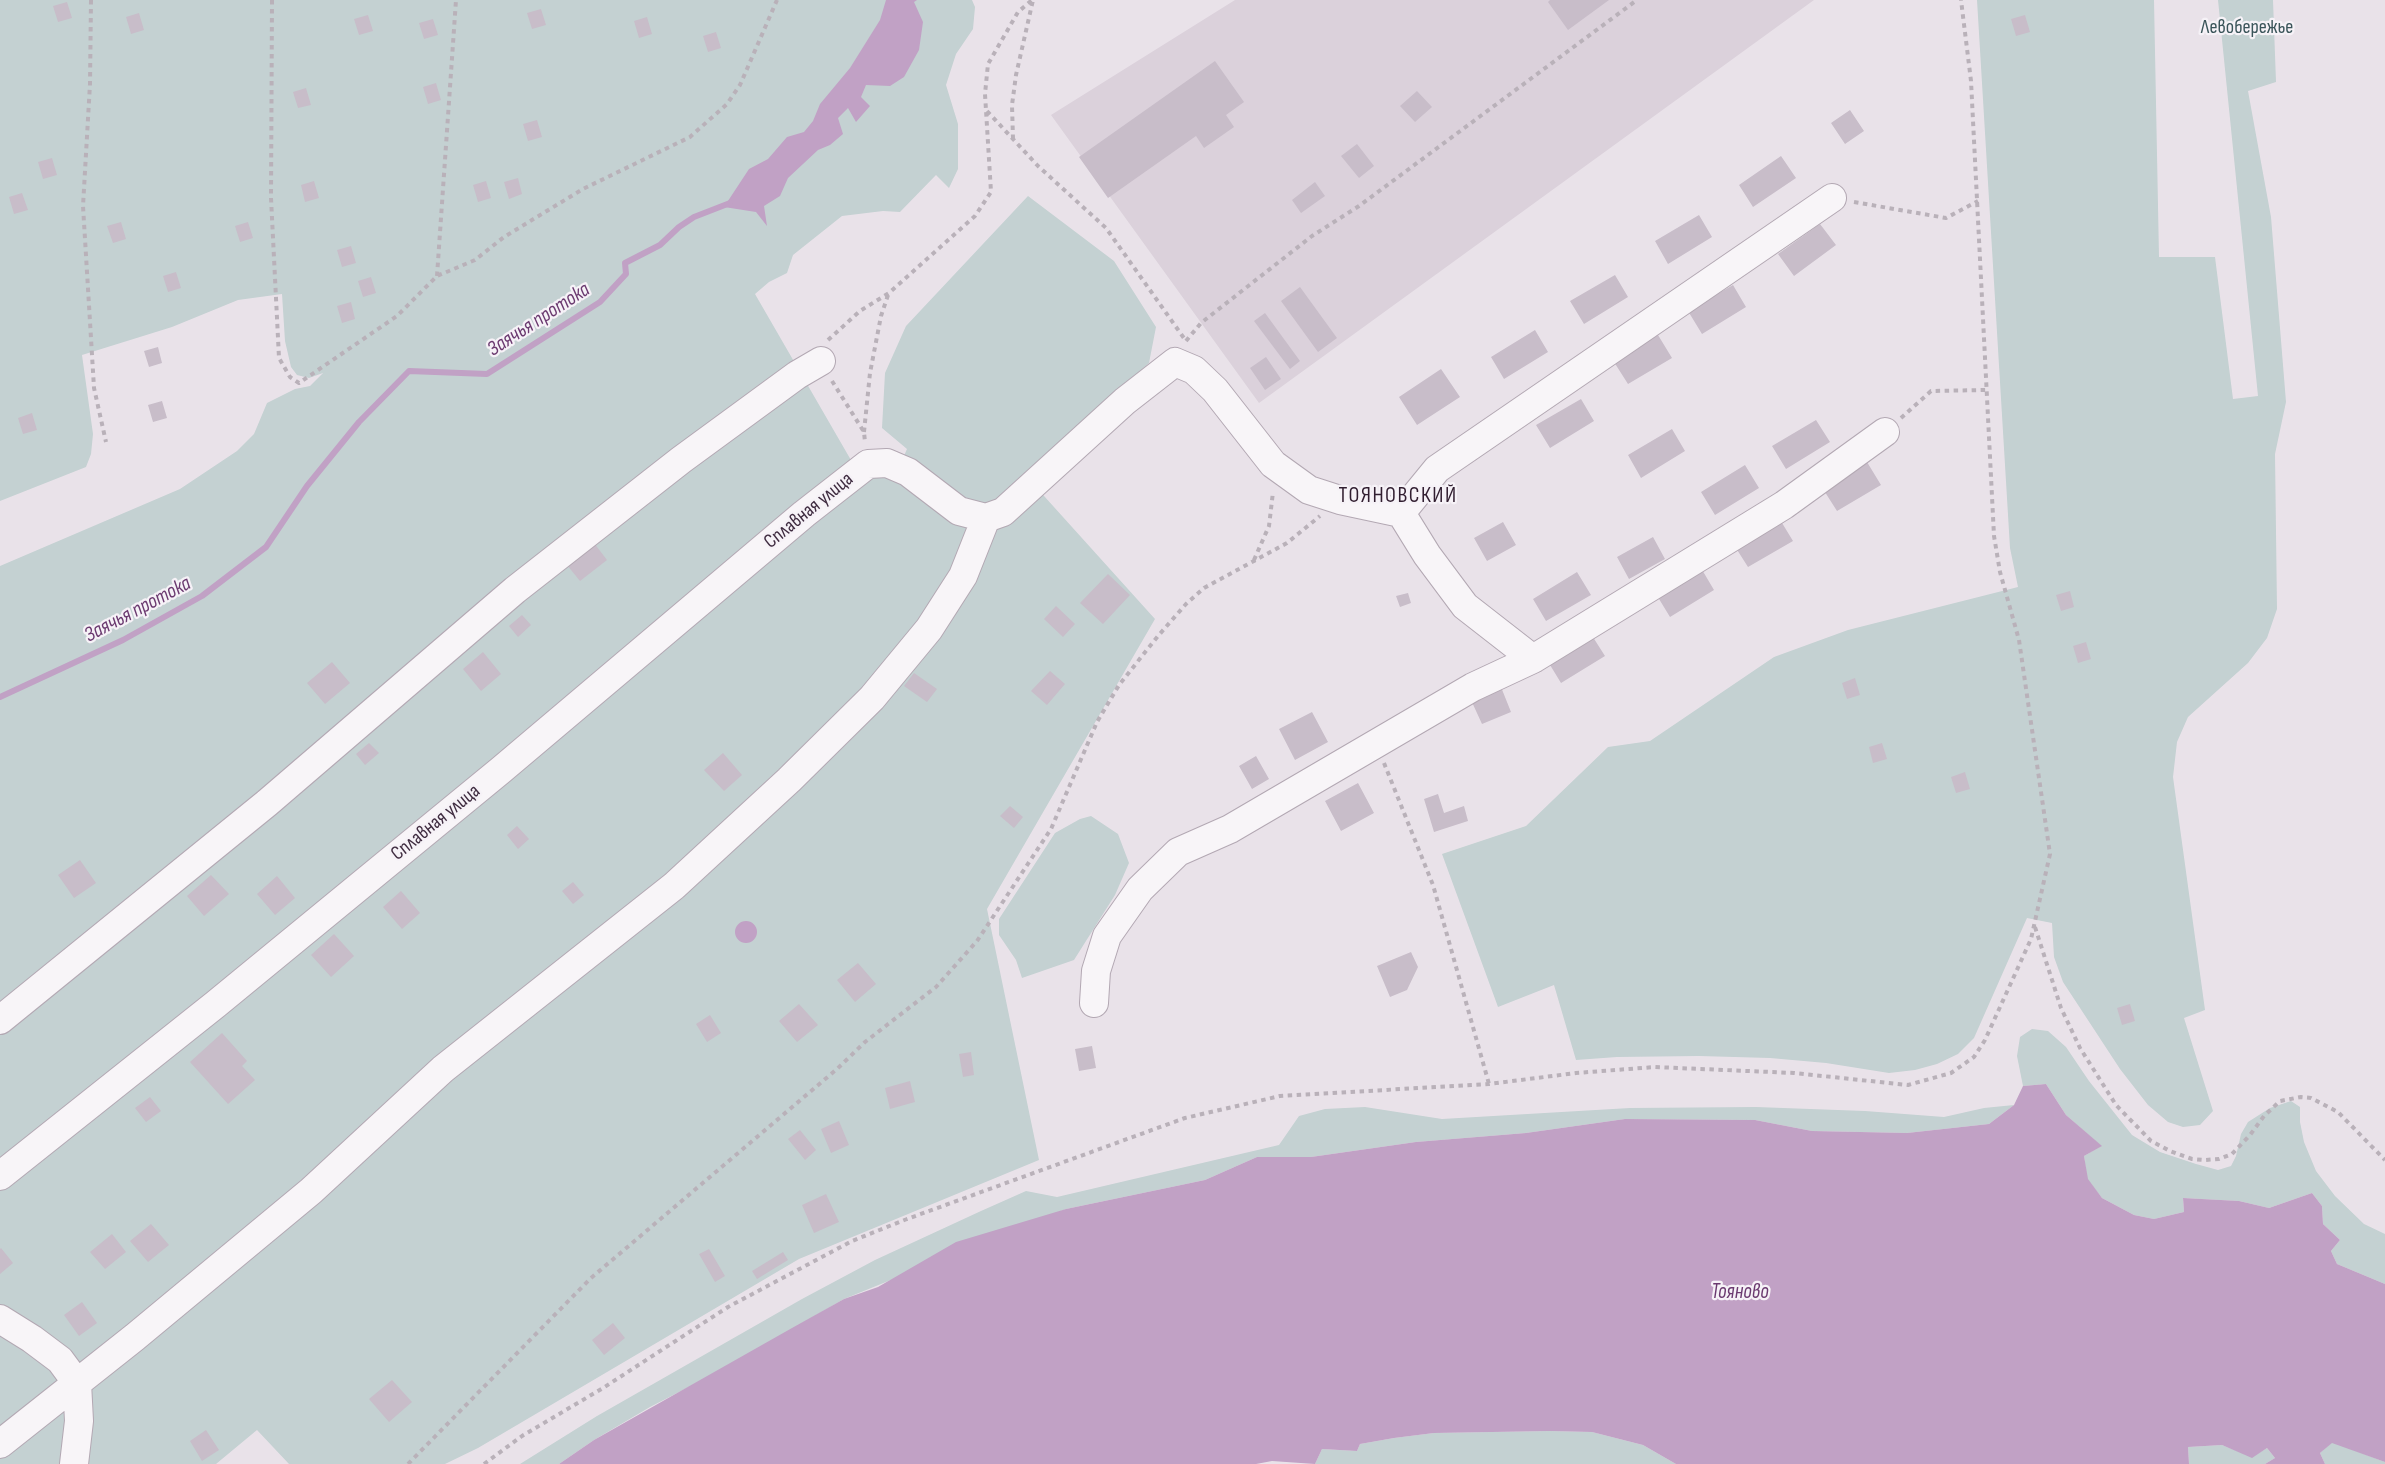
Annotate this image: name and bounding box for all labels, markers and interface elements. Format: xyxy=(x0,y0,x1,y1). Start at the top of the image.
park label: Левобережье xyxy=(2201,16,2293,40)
water label: Заячья протока xyxy=(483,278,595,362)
street label: Сплавная улица xyxy=(760,468,858,554)
district label: ТОЯНОВСКИЙ xyxy=(1338,483,1458,509)
water label: Заячья протока xyxy=(80,571,196,649)
street label: Сплавная улица xyxy=(387,780,485,866)
water label: Тояново xyxy=(1711,1280,1769,1306)

